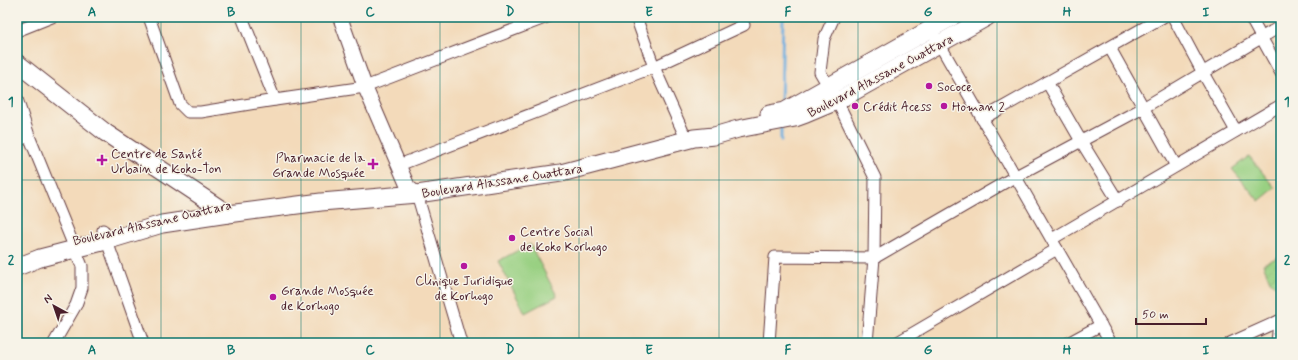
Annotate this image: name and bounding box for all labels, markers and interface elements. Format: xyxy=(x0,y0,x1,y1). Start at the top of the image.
text: A xyxy=(88,4,96,21)
text: B xyxy=(227,4,236,21)
text: C xyxy=(365,4,375,21)
text: D xyxy=(506,4,515,21)
text: E xyxy=(645,4,653,21)
text: F xyxy=(785,4,792,21)
text: G xyxy=(924,4,933,21)
text: H xyxy=(1063,4,1072,21)
text: I xyxy=(1203,4,1210,21)
street label: Boulevard Alassane Ouattara xyxy=(805,31,956,122)
place label: Sococe xyxy=(937,79,972,96)
marker: Sococe xyxy=(924,81,934,91)
text: 1 xyxy=(8,94,14,111)
text: 1 xyxy=(1284,94,1290,111)
place label: Crédit Acess xyxy=(863,99,932,116)
place label: Homan 2 xyxy=(952,99,1005,116)
marker: Crédit Acess xyxy=(850,101,860,111)
marker: Homan 2 xyxy=(939,101,949,111)
place label: Centre de Santé Urbain de Koko-Ton xyxy=(111,146,222,178)
place label: Pharmacie de la Grande Mosquée xyxy=(272,150,365,182)
marker: Centre de Santé Urbain de Koko-Ton xyxy=(96,154,108,166)
marker: Pharmacie de la Grande Mosquée xyxy=(368,159,378,169)
street label: Boulevard Alassane Ouattara xyxy=(421,160,584,203)
street label: Boulevard Alassane Ouattara xyxy=(71,197,233,250)
place label: Centre Social de Koko Korhogo xyxy=(520,224,608,256)
marker: Centre Social de Koko Korhogo xyxy=(507,233,517,243)
text: 2 xyxy=(8,252,15,269)
text: 2 xyxy=(1284,252,1291,269)
marker: Clinique Juridique de Korhogo xyxy=(459,261,469,271)
place label: Clinique Juridique de Korhogo xyxy=(415,273,513,305)
place label: Grande Mosquée de Korhogo xyxy=(281,283,374,315)
north arrow xyxy=(34,286,74,326)
text: N xyxy=(41,291,56,307)
marker: Grande Mosquée de Korhogo xyxy=(268,292,278,302)
scale bar xyxy=(1136,300,1206,326)
text: 50 m xyxy=(1142,307,1169,323)
text: A xyxy=(88,342,96,359)
text: B xyxy=(227,342,236,359)
text: C xyxy=(365,342,375,359)
text: D xyxy=(506,342,515,359)
text: E xyxy=(645,342,653,359)
text: F xyxy=(785,342,792,359)
text: G xyxy=(924,342,933,359)
text: H xyxy=(1063,342,1072,359)
text: I xyxy=(1203,342,1210,359)

